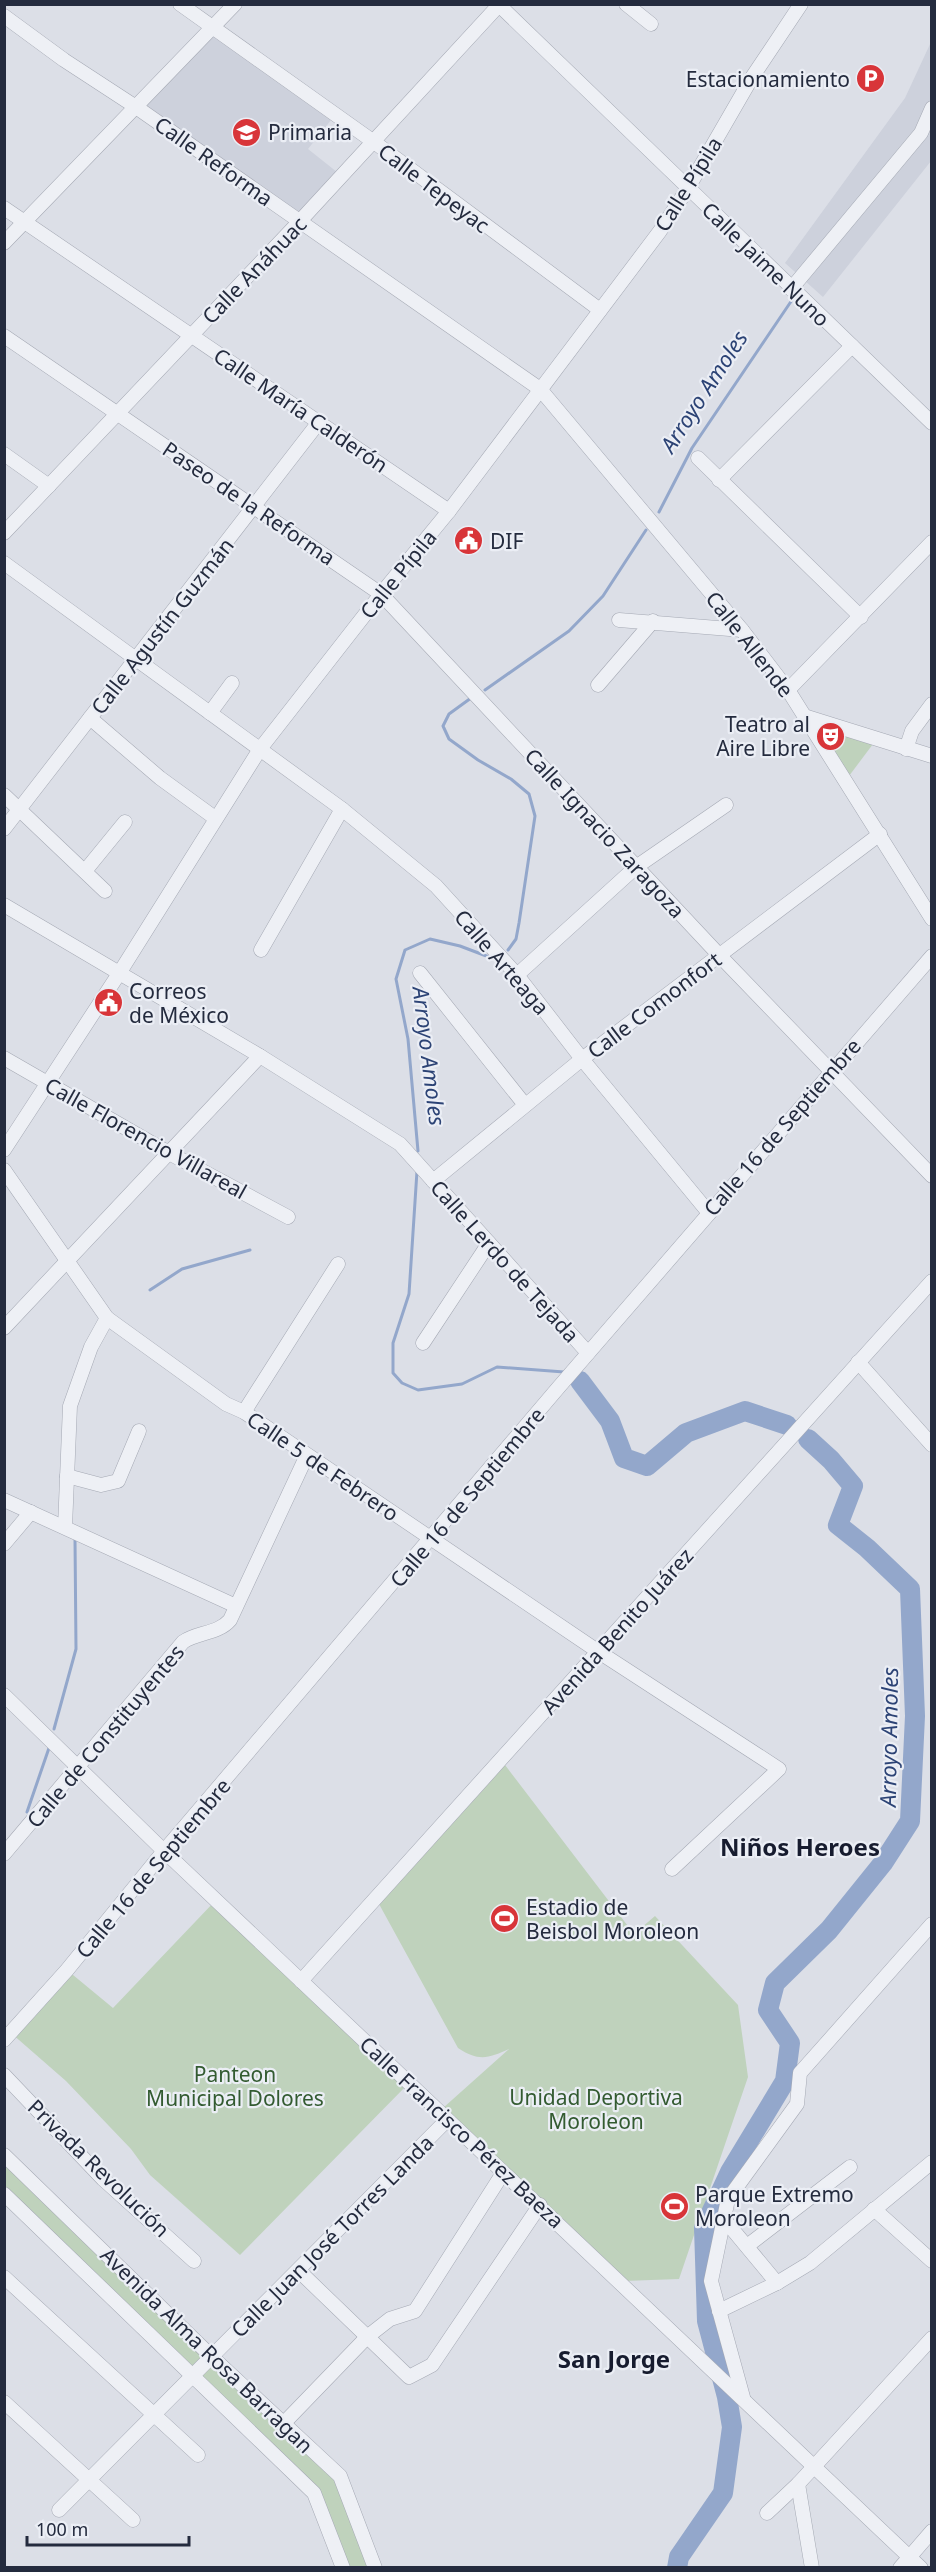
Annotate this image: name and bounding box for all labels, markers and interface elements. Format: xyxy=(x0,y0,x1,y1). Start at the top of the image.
parking icon: Estacionamiento xyxy=(855,63,887,95)
place label: Estacionamiento xyxy=(686,65,850,93)
street label: Calle Reforma xyxy=(149,110,279,212)
school or university icon: Primaria xyxy=(231,116,263,148)
place label: Primaria xyxy=(268,118,352,146)
street label: Calle Pípila xyxy=(648,131,728,237)
street label: Calle Tepeyac xyxy=(373,137,495,239)
street label: Calle Jaime Nuno xyxy=(696,196,836,332)
street label: Calle Anáhuac xyxy=(196,210,312,330)
water label: Arroyo Amoles xyxy=(651,324,754,460)
street label: Calle María Calderón xyxy=(208,341,394,479)
street label: Paseo de la Reforma xyxy=(157,435,341,571)
street label: Calle Pípila xyxy=(353,524,443,624)
public building icon: DIF xyxy=(453,525,485,557)
place label: DIF xyxy=(490,527,523,555)
street label: Calle Agustín Guzmán xyxy=(84,532,240,720)
street label: Calle Allende xyxy=(700,585,800,703)
place label: Teatro al Aire Libre xyxy=(716,710,810,762)
theatre icon: Teatro al Aire Libre xyxy=(815,720,847,752)
street label: Calle Ignacio Zaragoza xyxy=(519,742,691,924)
street label: Calle Arteaga xyxy=(448,903,556,1021)
street label: Calle Comonfort xyxy=(581,945,727,1065)
place label: Correos de México xyxy=(129,977,229,1029)
water label: Arroyo Amoles xyxy=(406,983,453,1128)
public building icon: Correos de México xyxy=(92,987,124,1019)
street label: Calle 16 de Septiembre xyxy=(697,1032,867,1222)
street label: Calle Florencio Villareal xyxy=(40,1071,252,1205)
street label: Calle Lerdo de Tejada xyxy=(424,1174,586,1348)
street label: Calle 16 de Septiembre xyxy=(383,1401,551,1593)
street label: Calle 5 de Febrero xyxy=(242,1405,404,1527)
street label: Avenida Benito Juárez xyxy=(535,1542,699,1720)
street label: Calle de Constituyentes xyxy=(20,1639,190,1833)
water label: Arroyo Amoles xyxy=(872,1666,904,1809)
street label: Calle 16 de Septiembre xyxy=(69,1772,237,1964)
district label: Niños Heroes xyxy=(720,1830,880,1863)
place label: Estadio de Beisbol Moroleon xyxy=(526,1893,699,1945)
sports icon: Estadio de Beisbol Moroleon xyxy=(489,1903,521,1935)
street label: Calle Francisco Pérez Baeza xyxy=(354,2030,570,2234)
park label: Panteon Municipal Dolores xyxy=(146,2060,324,2112)
park label: Unidad Deportiva Moroleon xyxy=(509,2083,683,2135)
street label: Privada Revolución xyxy=(22,2093,176,2243)
street label: Calle Juan José Torres Landa xyxy=(225,2129,439,2343)
place label: Parque Extremo Moroleon xyxy=(695,2180,854,2232)
sports icon: Parque Extremo Moroleon xyxy=(658,2190,690,2222)
street label: Avenida Alma Rosa Barragan xyxy=(95,2241,319,2459)
district label: San Jorge xyxy=(558,2342,670,2375)
scale bar xyxy=(27,2509,189,2547)
text: 100 m xyxy=(36,2517,88,2541)

